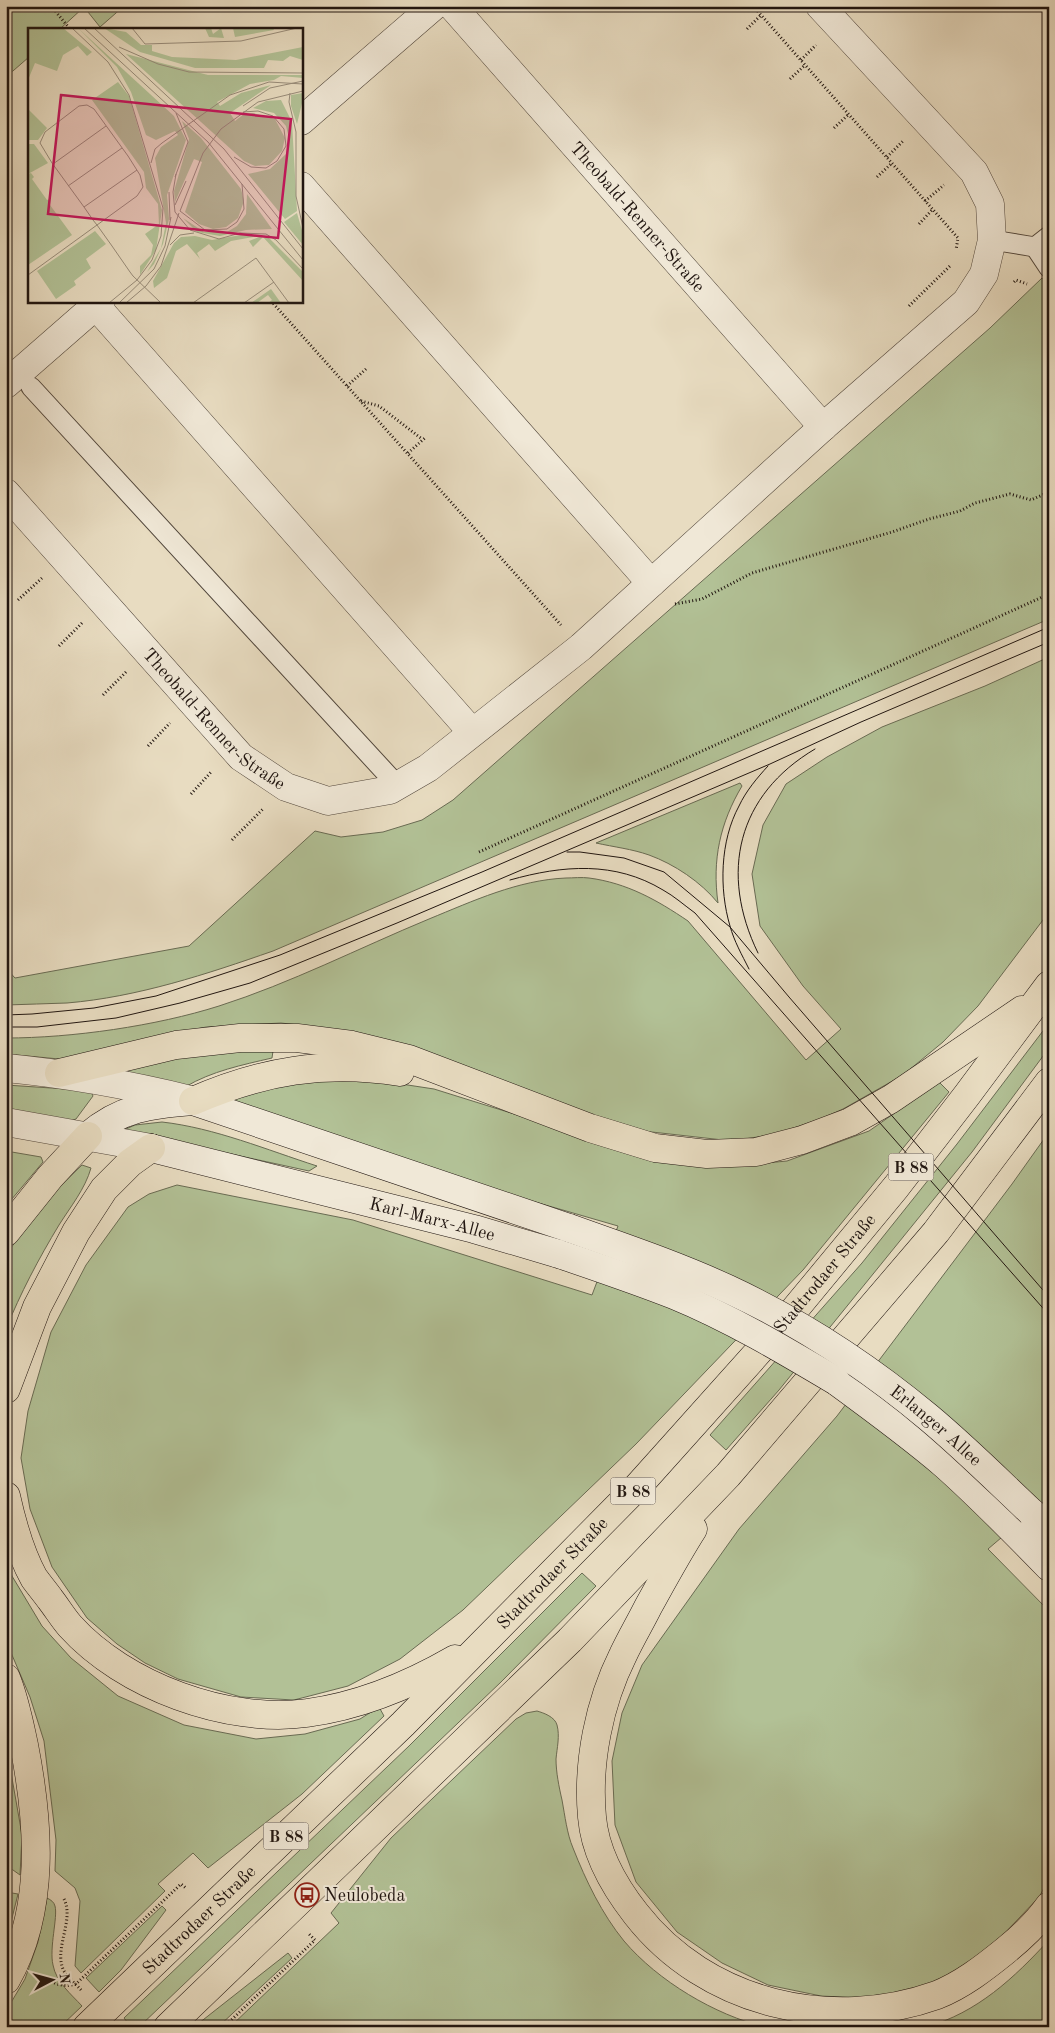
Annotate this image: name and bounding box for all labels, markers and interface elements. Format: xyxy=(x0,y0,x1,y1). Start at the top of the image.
inset map xyxy=(28,28,302,302)
street label: Theobald-Renner-Straße xyxy=(566,139,708,296)
street label: Theobald-Renner-Straße xyxy=(139,645,288,794)
road number: B 88 xyxy=(888,1154,934,1180)
street label: Karl-Marx-Allee xyxy=(367,1195,497,1245)
street label: Stadtrodaer Straße xyxy=(771,1211,880,1337)
street label: Erlanger Allee xyxy=(886,1382,985,1470)
road number: B 88 xyxy=(610,1478,656,1504)
street label: Stadtrodaer Straße xyxy=(494,1514,612,1633)
road number: B 88 xyxy=(264,1822,308,1850)
street label: Stadtrodaer Straße xyxy=(140,1862,260,1979)
bus stop icon: Neulobeda xyxy=(294,1882,320,1908)
place label: Neulobeda xyxy=(324,1887,405,1905)
north arrow xyxy=(28,1956,78,2006)
text: N xyxy=(56,1973,71,1985)

